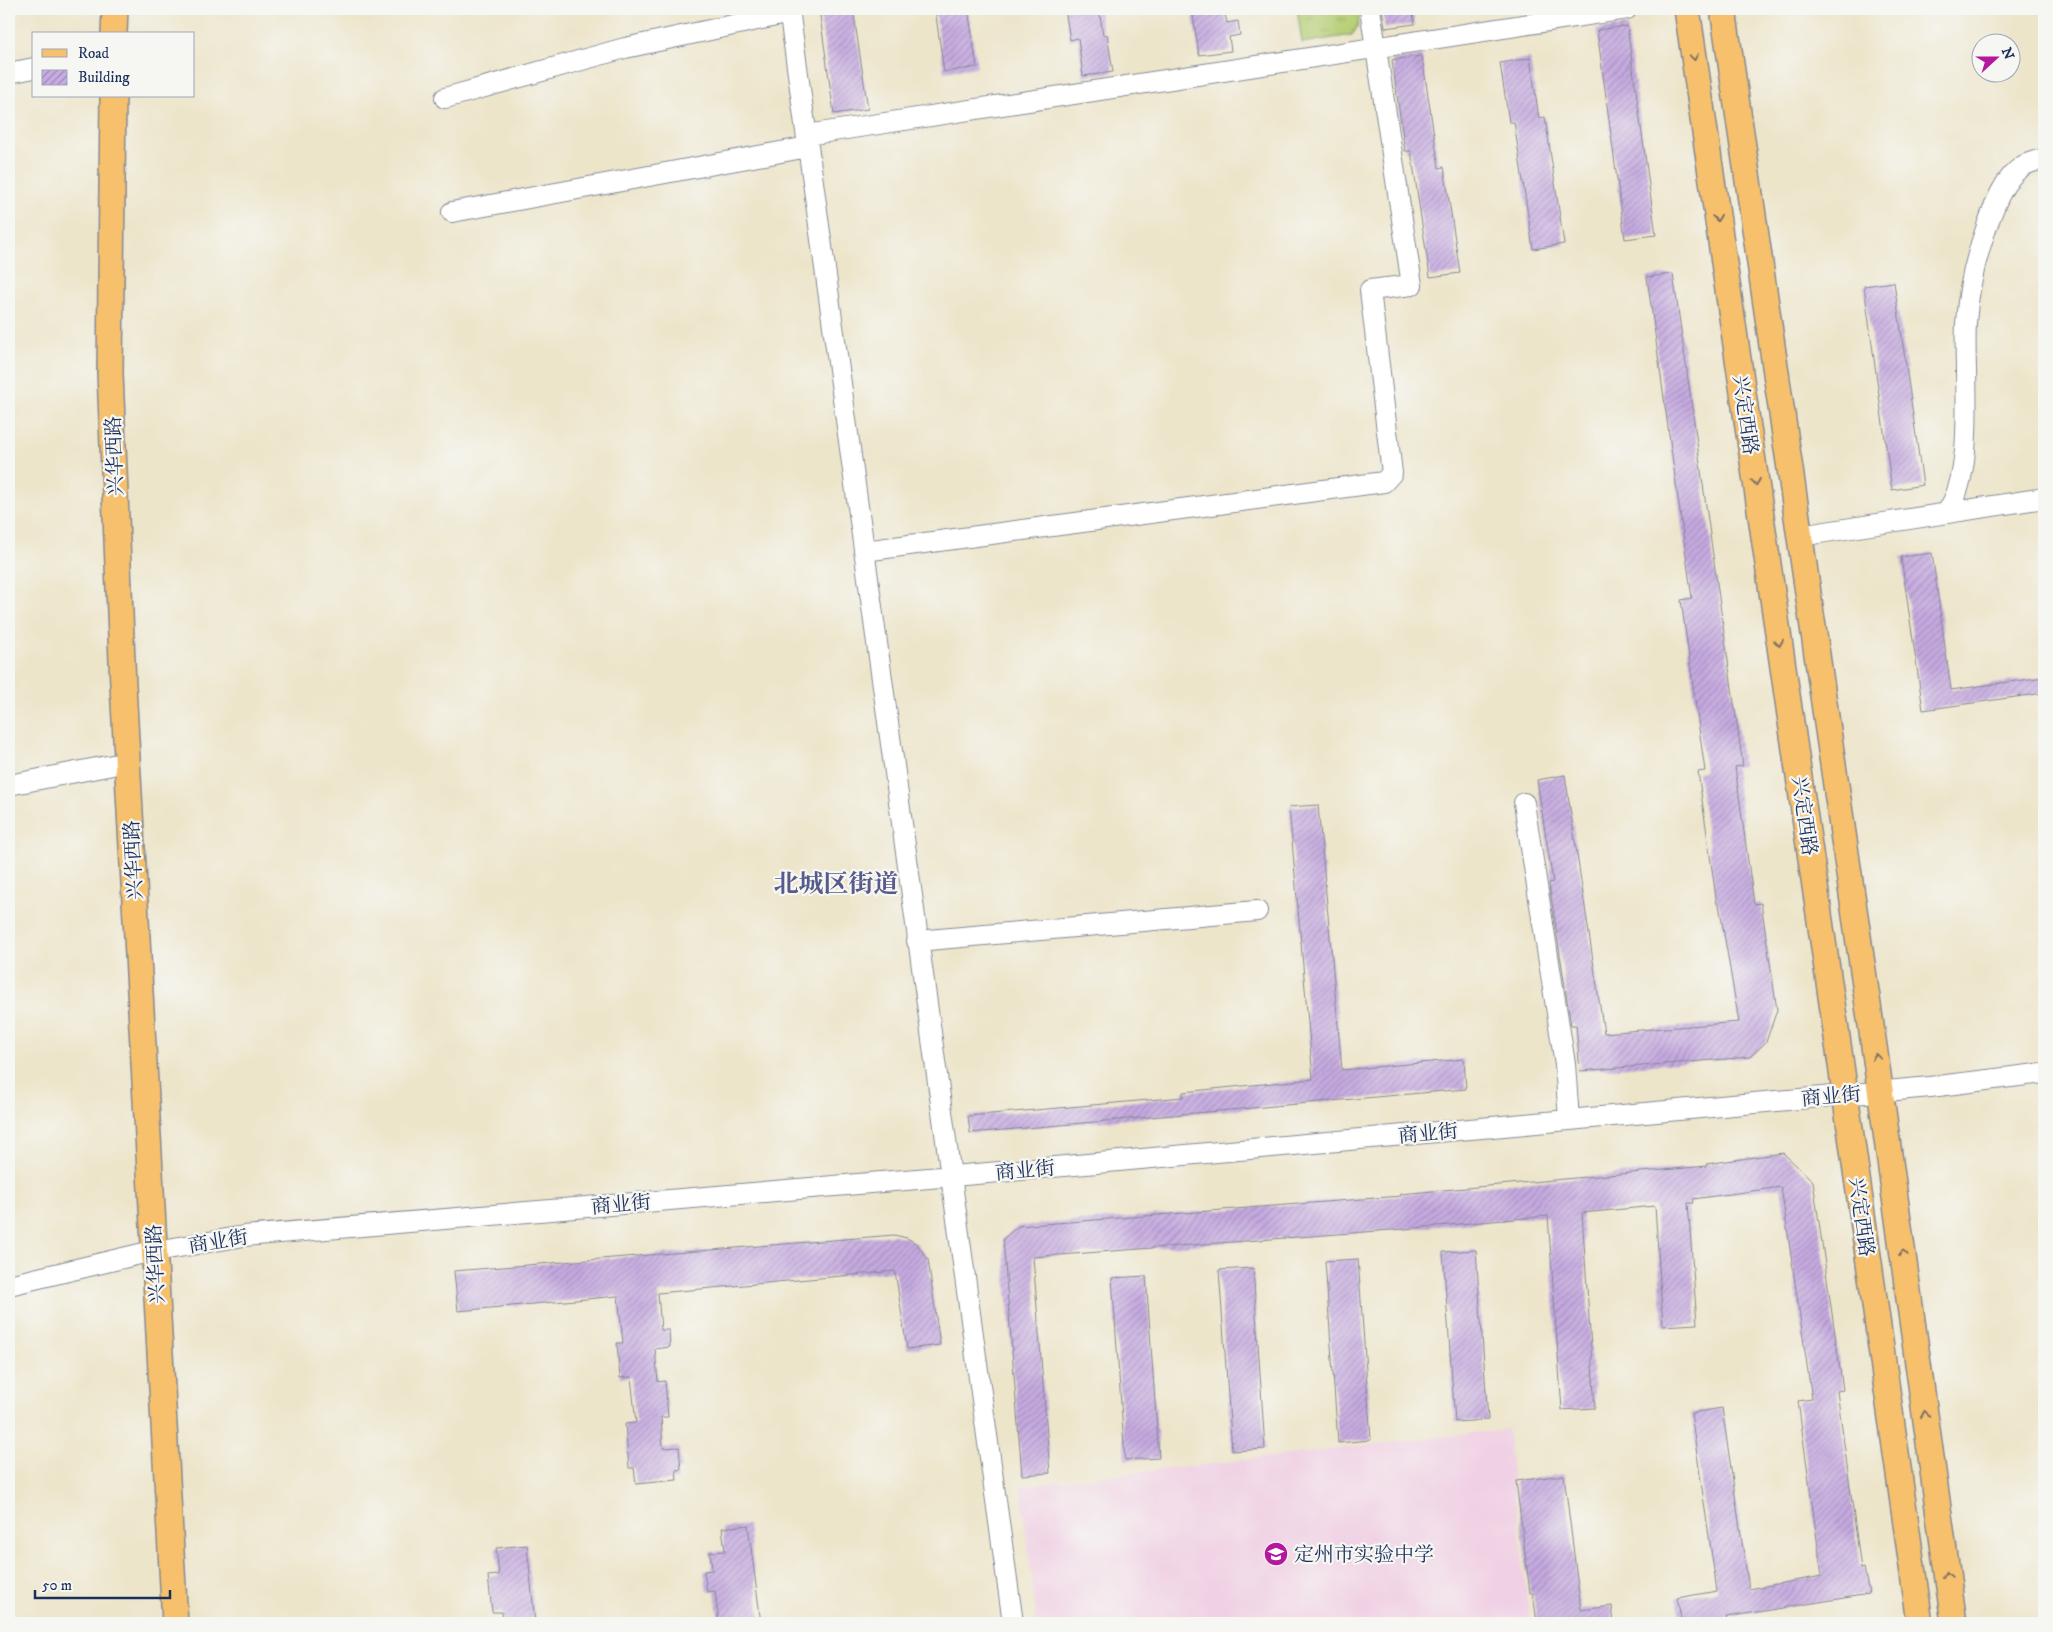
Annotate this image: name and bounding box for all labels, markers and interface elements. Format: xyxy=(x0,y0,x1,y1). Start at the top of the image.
legend xyxy=(32,32,195,98)
north arrow xyxy=(1970,32,2020,82)
text: Road xyxy=(78,44,110,63)
text: N xyxy=(1997,45,2018,63)
one-way arrow xyxy=(1688,53,1698,61)
text: Building xyxy=(78,68,130,87)
one-way arrow xyxy=(1711,214,1722,222)
street label: 兴定西路 xyxy=(1727,374,1762,457)
street label: 兴华西路 xyxy=(102,416,129,496)
one-way arrow xyxy=(1750,479,1761,487)
one-way arrow xyxy=(1774,639,1784,648)
street label: 兴定西路 xyxy=(1786,775,1821,858)
street label: 兴华西路 xyxy=(120,819,149,901)
district label: 北城区街道 xyxy=(773,869,899,900)
one-way arrow xyxy=(1871,1053,1881,1062)
street label: 商业街 xyxy=(1800,1082,1862,1113)
street label: 商业街 xyxy=(1397,1119,1459,1150)
street label: 商业街 xyxy=(994,1156,1056,1187)
street label: 兴定西路 xyxy=(1843,1176,1878,1259)
street label: 商业街 xyxy=(590,1190,652,1221)
street label: 兴华西路 xyxy=(142,1223,171,1305)
street label: 商业街 xyxy=(187,1225,250,1260)
one-way arrow xyxy=(1898,1249,1909,1257)
one-way arrow xyxy=(1920,1410,1931,1418)
school or university icon: 定州市实验中学 xyxy=(1263,1541,1289,1567)
place label: 定州市实验中学 xyxy=(1294,1543,1434,1568)
scale bar xyxy=(35,1567,170,1599)
one-way arrow xyxy=(1942,1571,1953,1579)
text: 50 m xyxy=(42,1576,72,1595)

